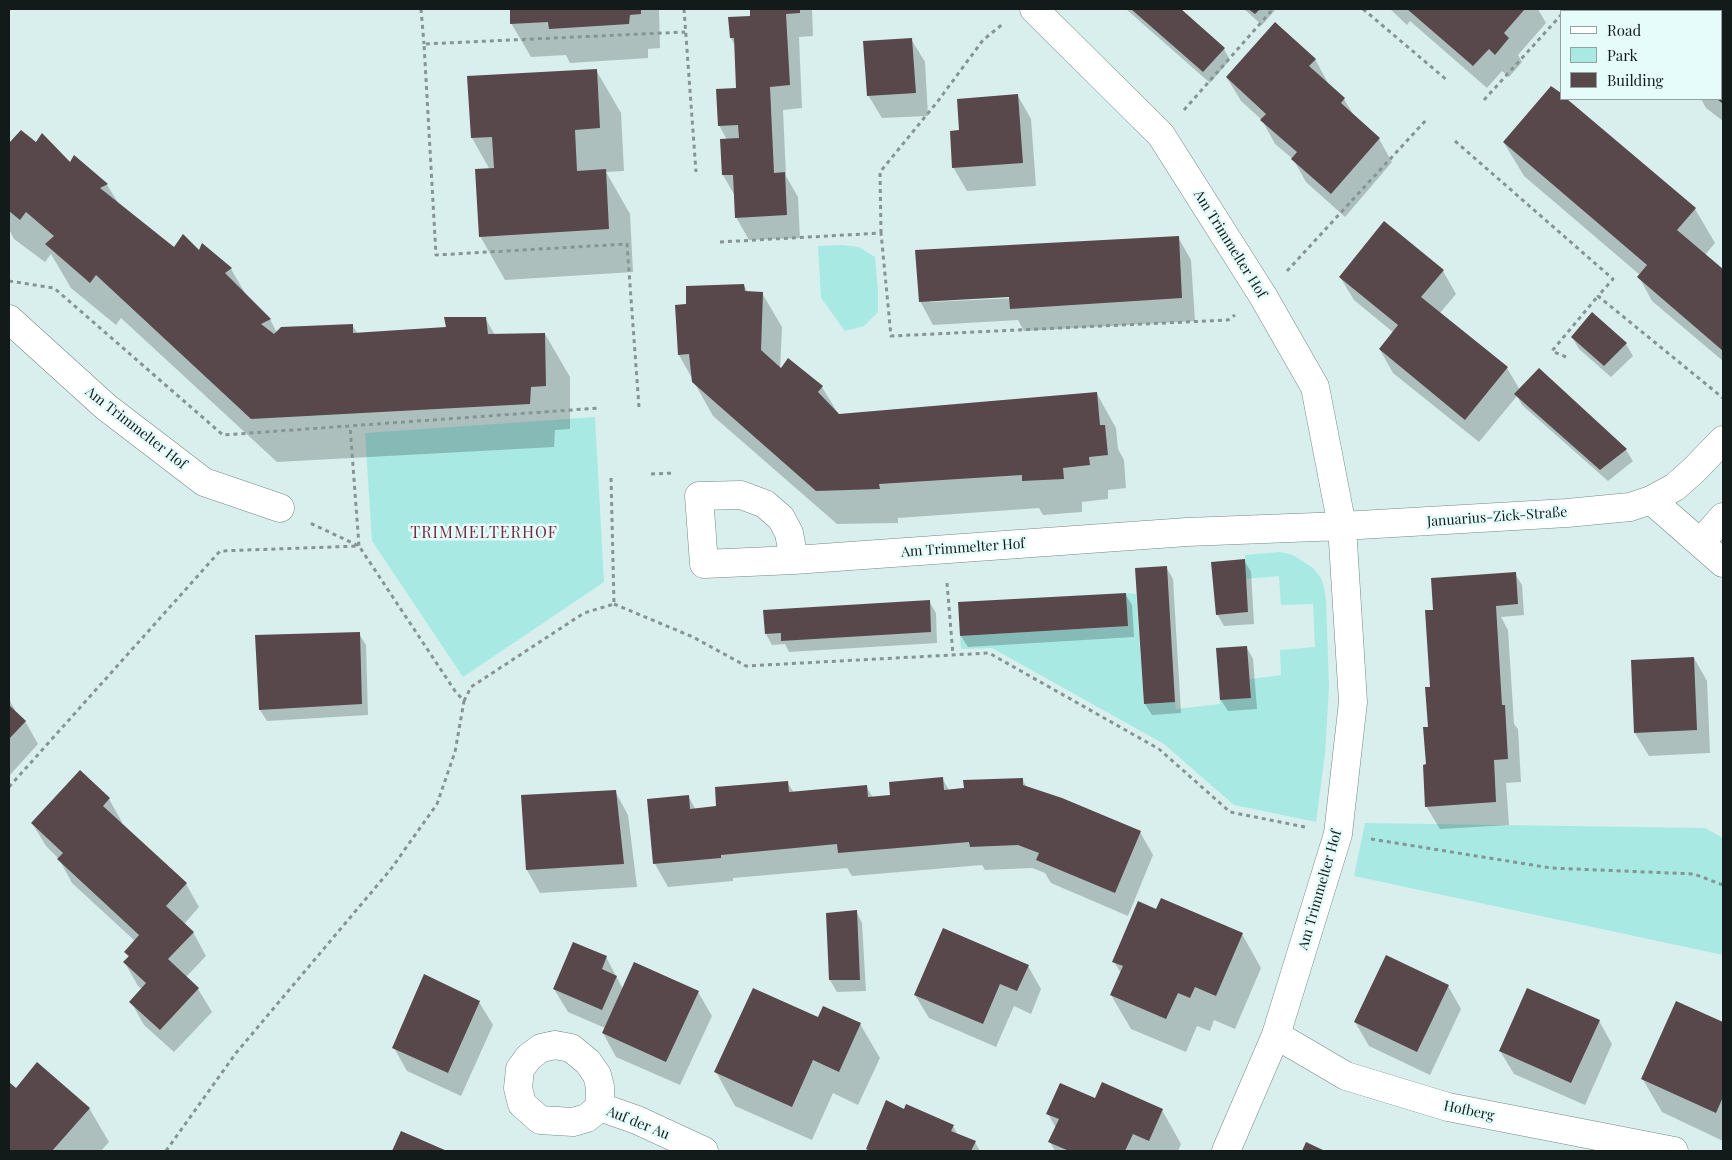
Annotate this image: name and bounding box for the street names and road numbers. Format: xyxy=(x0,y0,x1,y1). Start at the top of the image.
street label: Am Trimmelter Hof xyxy=(1190,187,1270,301)
street label: Am Trimmelter Hof xyxy=(82,383,190,473)
street label: Januarius-Zick-Straße xyxy=(1426,504,1568,530)
street label: Am Trimmelter Hof xyxy=(900,535,1026,561)
street label: Am Trimmelter Hof xyxy=(1295,828,1345,952)
street label: Hofberg xyxy=(1442,1097,1496,1125)
street label: Auf der Au xyxy=(604,1103,672,1143)

